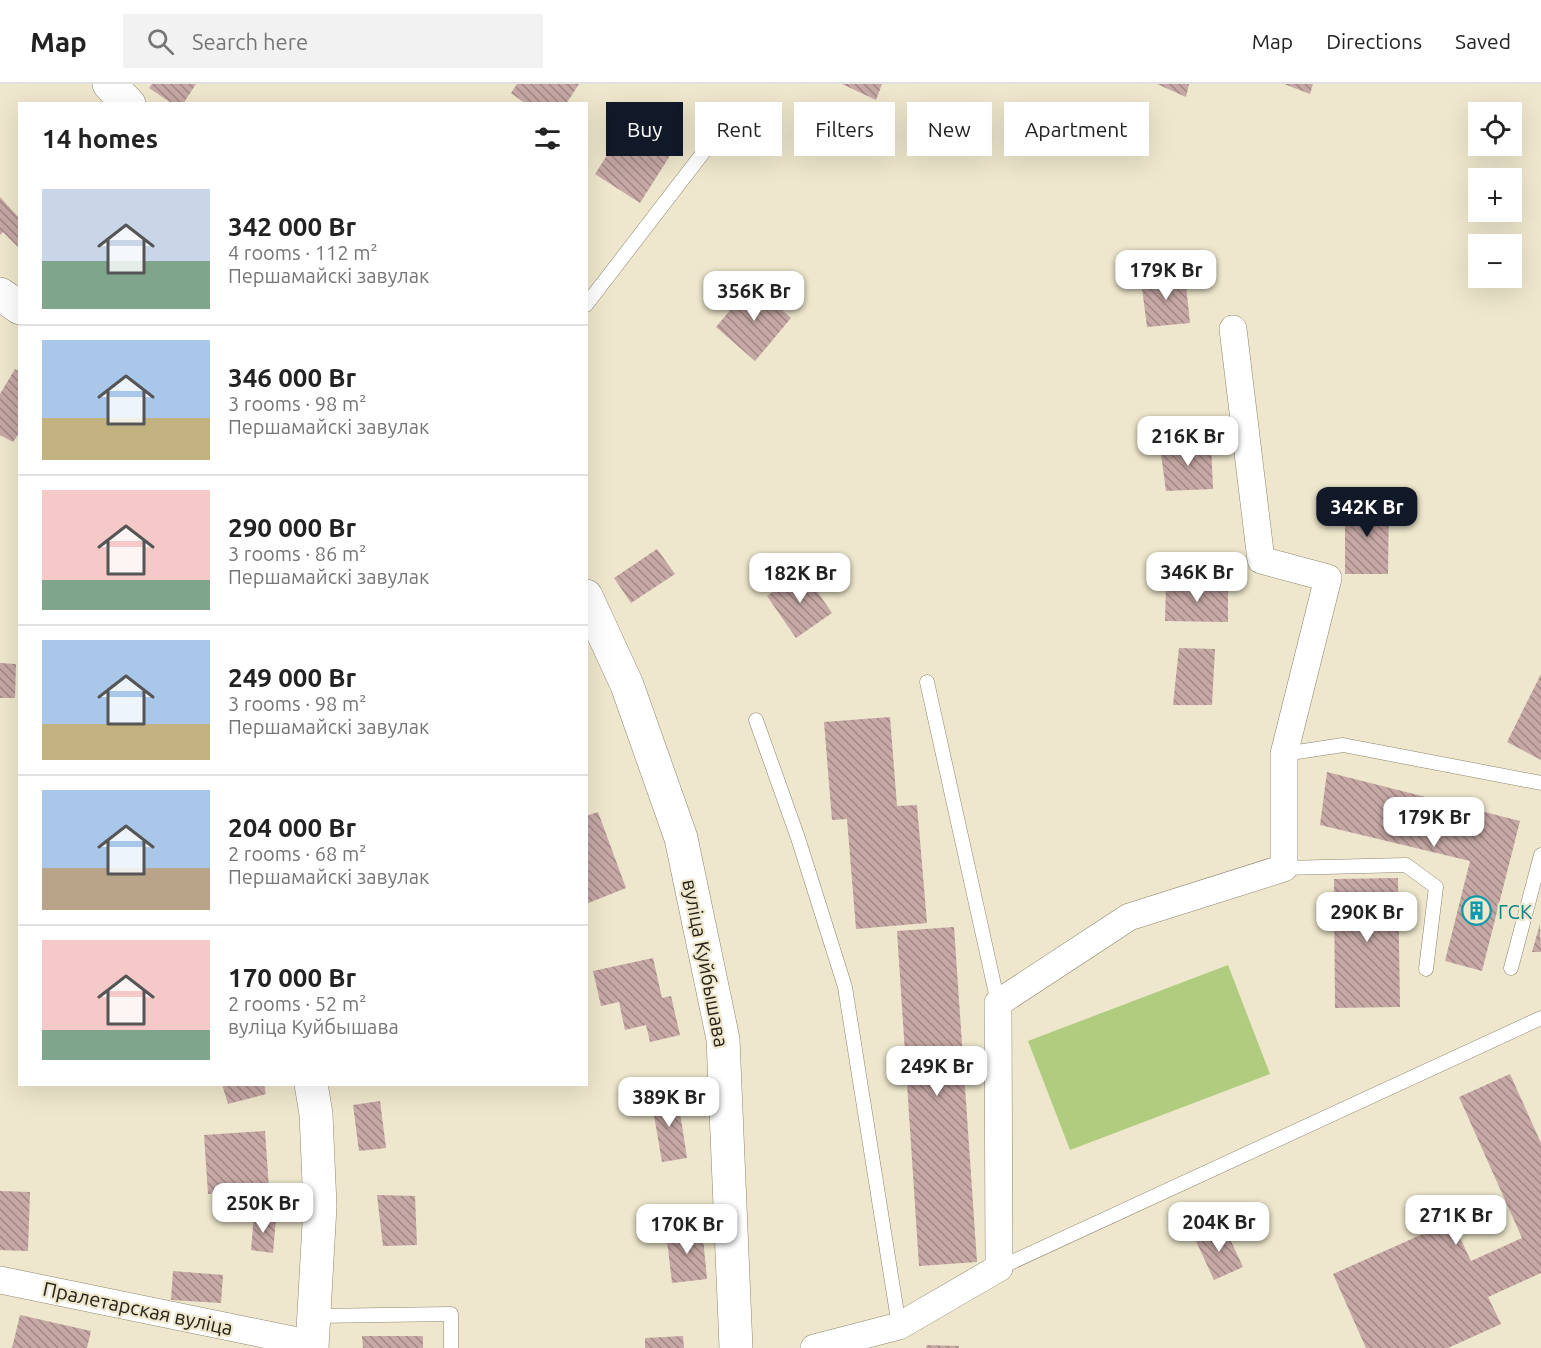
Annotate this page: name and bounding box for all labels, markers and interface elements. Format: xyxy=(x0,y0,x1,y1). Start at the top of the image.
search box xyxy=(123,14,543,68)
icon: search xyxy=(144,25,177,58)
text: Map xyxy=(30,26,87,57)
text: Search here xyxy=(192,29,308,54)
text: Map xyxy=(1252,29,1293,53)
text: Directions xyxy=(1326,29,1422,53)
text: Saved xyxy=(1455,29,1511,53)
chip: Buy xyxy=(606,102,683,156)
chip: Rent xyxy=(695,102,782,156)
chip: Filters xyxy=(794,102,895,156)
chip: New xyxy=(907,102,992,156)
chip: Apartment xyxy=(1004,102,1149,156)
map controls xyxy=(1468,102,1522,288)
button: locate xyxy=(1468,102,1522,156)
icon: filters xyxy=(531,122,564,155)
text: 14 homes xyxy=(42,124,158,153)
button: + xyxy=(1468,168,1522,222)
text: 342 000 Br xyxy=(228,212,356,241)
icon: home xyxy=(90,213,162,285)
button: − xyxy=(1468,234,1522,288)
text: 4 rooms · 112 m² xyxy=(228,241,378,264)
pin: 179K Br xyxy=(1111,250,1221,301)
text: 179K Br xyxy=(1129,258,1203,281)
text: Першамайскі завулак xyxy=(228,264,429,287)
pin: 356K Br xyxy=(699,271,809,322)
text: 356K Br xyxy=(717,279,791,302)
text: 346 000 Br xyxy=(228,363,356,392)
icon: home xyxy=(90,364,162,436)
text: 3 rooms · 98 m² xyxy=(228,392,366,415)
text: Першамайскі завулак xyxy=(228,415,429,438)
pin: 216K Br xyxy=(1133,416,1243,467)
text: 216K Br xyxy=(1151,424,1225,447)
pin: 342K Br xyxy=(1312,487,1422,538)
text: 342K Br xyxy=(1330,495,1404,518)
text: 290 000 Br xyxy=(228,513,356,542)
icon: home xyxy=(90,514,162,586)
text: 3 rooms · 86 m² xyxy=(228,542,366,565)
pin: 346K Br xyxy=(1142,552,1252,603)
pin: 182K Br xyxy=(745,553,855,604)
text: 346K Br xyxy=(1160,560,1234,583)
text: 182K Br xyxy=(763,561,837,584)
text: Першамайскі завулак xyxy=(228,565,429,588)
text: 249 000 Br xyxy=(228,663,356,692)
icon: home xyxy=(90,664,162,736)
text: 3 rooms · 98 m² xyxy=(228,692,366,715)
text: Першамайскі завулак xyxy=(228,715,429,738)
pin: 179K Br xyxy=(1379,797,1489,848)
text: 179K Br xyxy=(1397,805,1471,828)
text: 204 000 Br xyxy=(228,813,356,842)
icon: home xyxy=(90,814,162,886)
text: 2 rooms · 68 m² xyxy=(228,842,366,865)
text: Першамайскі завулак xyxy=(228,865,429,888)
street label: вуліца Куйбышава xyxy=(678,877,734,1049)
pin: 290K Br xyxy=(1312,892,1422,943)
building icon: ГСК xyxy=(1461,895,1493,927)
text: 290K Br xyxy=(1330,900,1404,923)
place label: ГСК xyxy=(1498,900,1532,923)
text: 170 000 Br xyxy=(228,963,356,992)
icon: home xyxy=(90,964,162,1036)
text: 2 rooms · 52 m² xyxy=(228,992,366,1015)
text: вуліца Куйбышава xyxy=(228,1015,399,1038)
pin: 249K Br xyxy=(882,1046,992,1097)
text: 249K Br xyxy=(900,1054,974,1077)
pin: 389K Br xyxy=(614,1077,724,1128)
text: 389K Br xyxy=(632,1085,706,1108)
pin: 250K Br xyxy=(208,1183,318,1234)
text: 250K Br xyxy=(226,1191,300,1214)
pin: 271K Br xyxy=(1401,1195,1511,1246)
pin: 204K Br xyxy=(1164,1202,1274,1253)
text: 271K Br xyxy=(1419,1203,1493,1226)
pin: 170K Br xyxy=(632,1204,742,1255)
text: 204K Br xyxy=(1182,1210,1256,1233)
text: 170K Br xyxy=(650,1212,724,1235)
street label: Пралетарская вуліца xyxy=(41,1277,235,1339)

